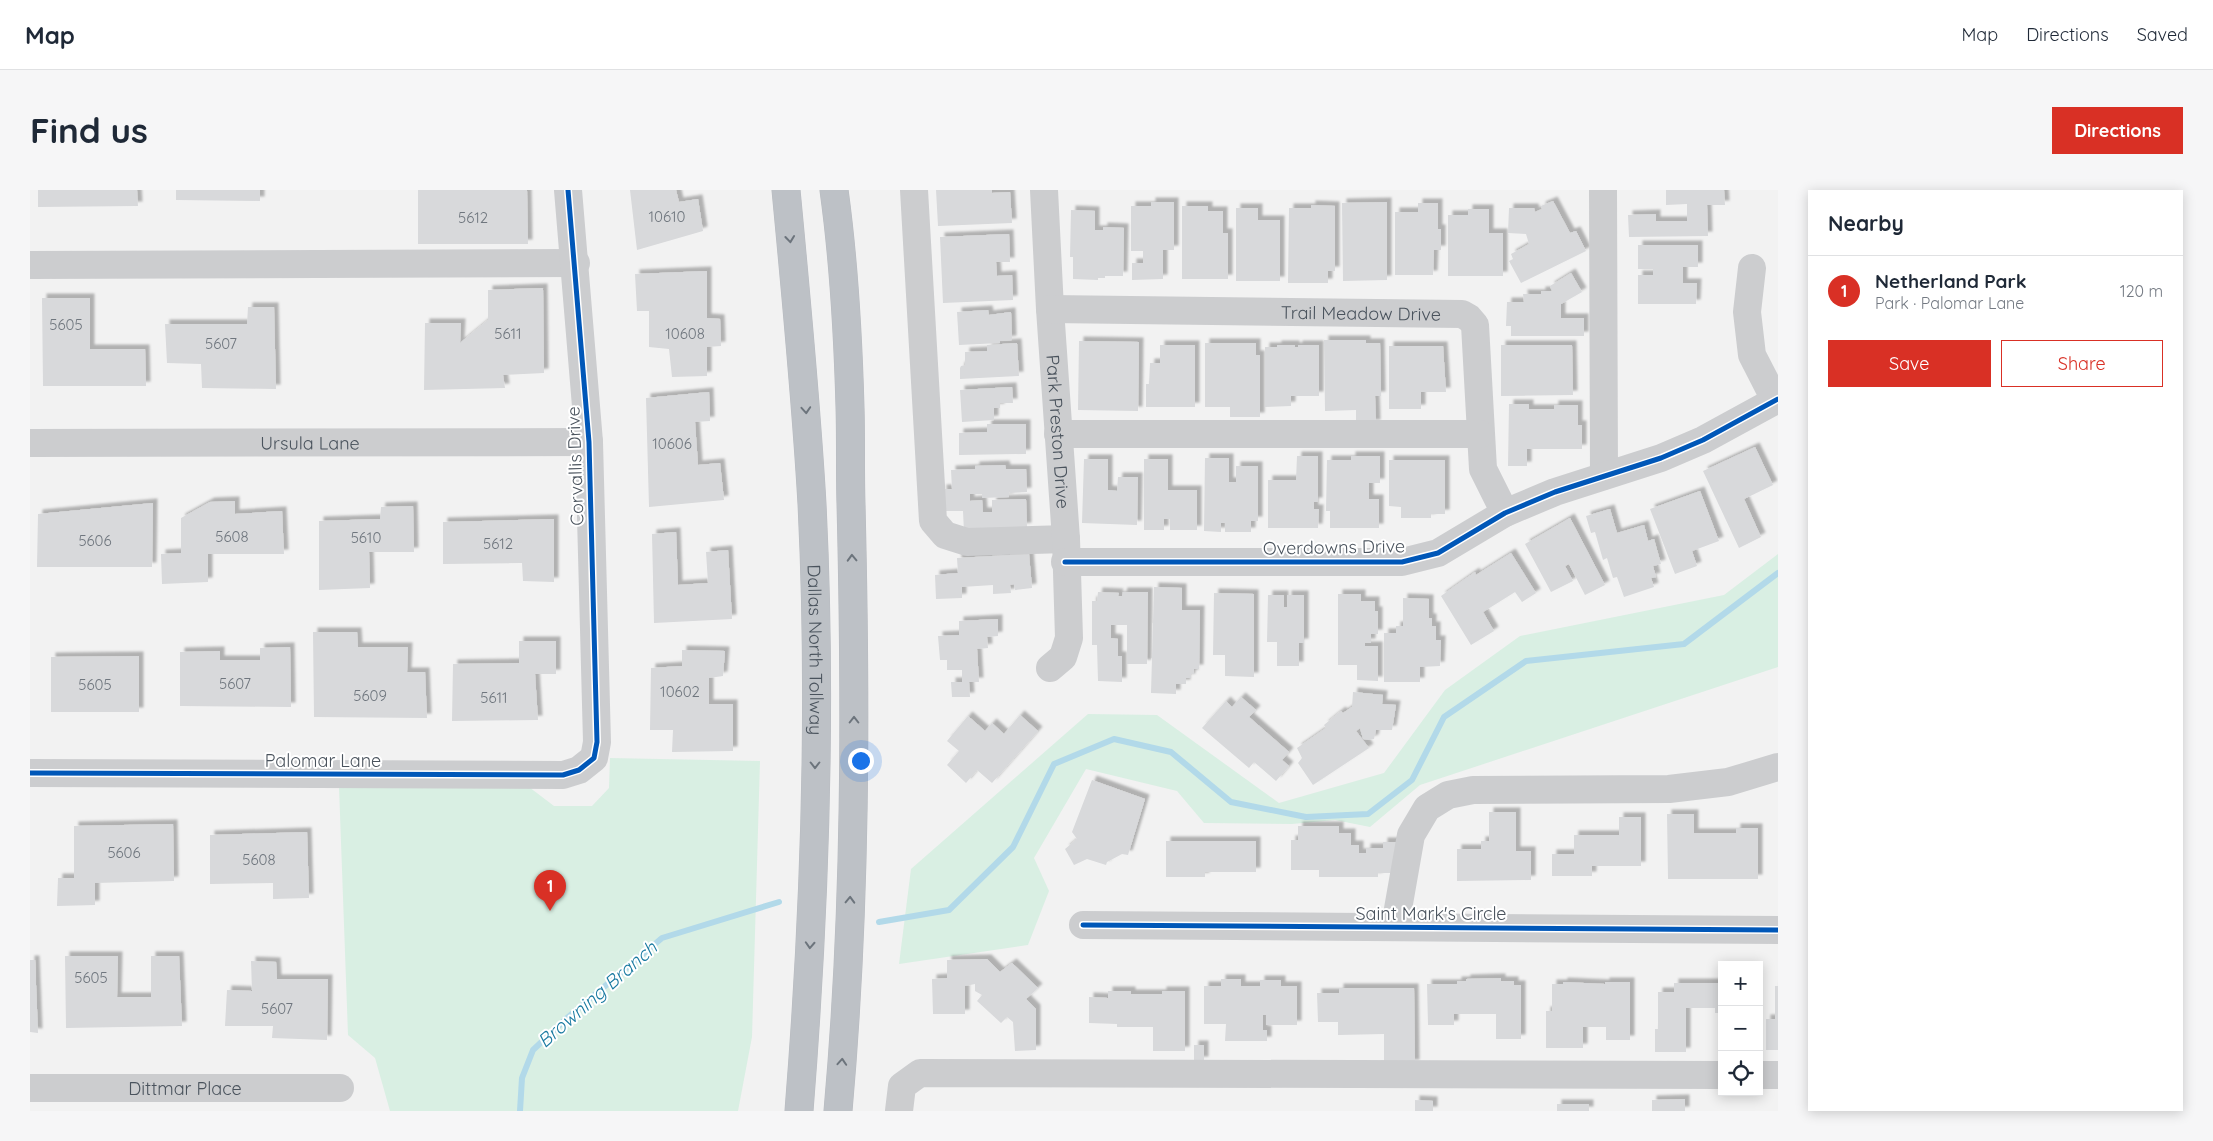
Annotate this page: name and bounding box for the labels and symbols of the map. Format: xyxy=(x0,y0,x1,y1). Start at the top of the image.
house number: 10610 xyxy=(649,207,686,226)
house number: 5612 xyxy=(458,208,488,227)
one-way arrow xyxy=(785,235,796,243)
street label: Trail Meadow Drive xyxy=(1281,300,1441,325)
house number: 5605 xyxy=(49,315,83,334)
house number: 5611 xyxy=(494,324,522,343)
house number: 10608 xyxy=(665,324,705,343)
house number: 5607 xyxy=(205,334,237,353)
street label: Park Preston Drive xyxy=(1042,354,1075,509)
street label: Corvallis Drive xyxy=(561,406,589,526)
one-way arrow xyxy=(800,407,811,415)
street label: Ursula Lane xyxy=(260,431,360,454)
house number: 10606 xyxy=(652,434,692,453)
house number: 5608 xyxy=(215,527,249,546)
house number: 5610 xyxy=(351,528,381,547)
house number: 5606 xyxy=(78,531,112,550)
house number: 5612 xyxy=(483,534,513,553)
street label: Overdowns Drive xyxy=(1263,534,1405,560)
one-way arrow xyxy=(847,553,857,561)
street label: Dallas North Tollway xyxy=(803,564,828,735)
house number: 5607 xyxy=(219,674,251,693)
house number: 5605 xyxy=(78,675,112,694)
house number: 10602 xyxy=(660,682,700,701)
house number: 5609 xyxy=(353,686,387,705)
house number: 5611 xyxy=(480,688,508,707)
one-way arrow xyxy=(849,716,859,724)
your location xyxy=(848,748,874,774)
street label: Palomar Lane xyxy=(265,749,381,772)
one-way arrow xyxy=(810,762,820,769)
house number: 5606 xyxy=(107,843,141,862)
house number: 5608 xyxy=(242,850,276,869)
pin: 1 xyxy=(534,870,566,911)
one-way arrow xyxy=(845,896,855,904)
street label: Saint Mark's Circle xyxy=(1355,902,1507,925)
water label: Browning Branch xyxy=(532,935,663,1052)
one-way arrow xyxy=(804,941,815,949)
house number: 5605 xyxy=(74,968,108,987)
house number: 5607 xyxy=(261,999,293,1018)
one-way arrow xyxy=(836,1058,847,1066)
street label: Dittmar Place xyxy=(128,1077,242,1100)

